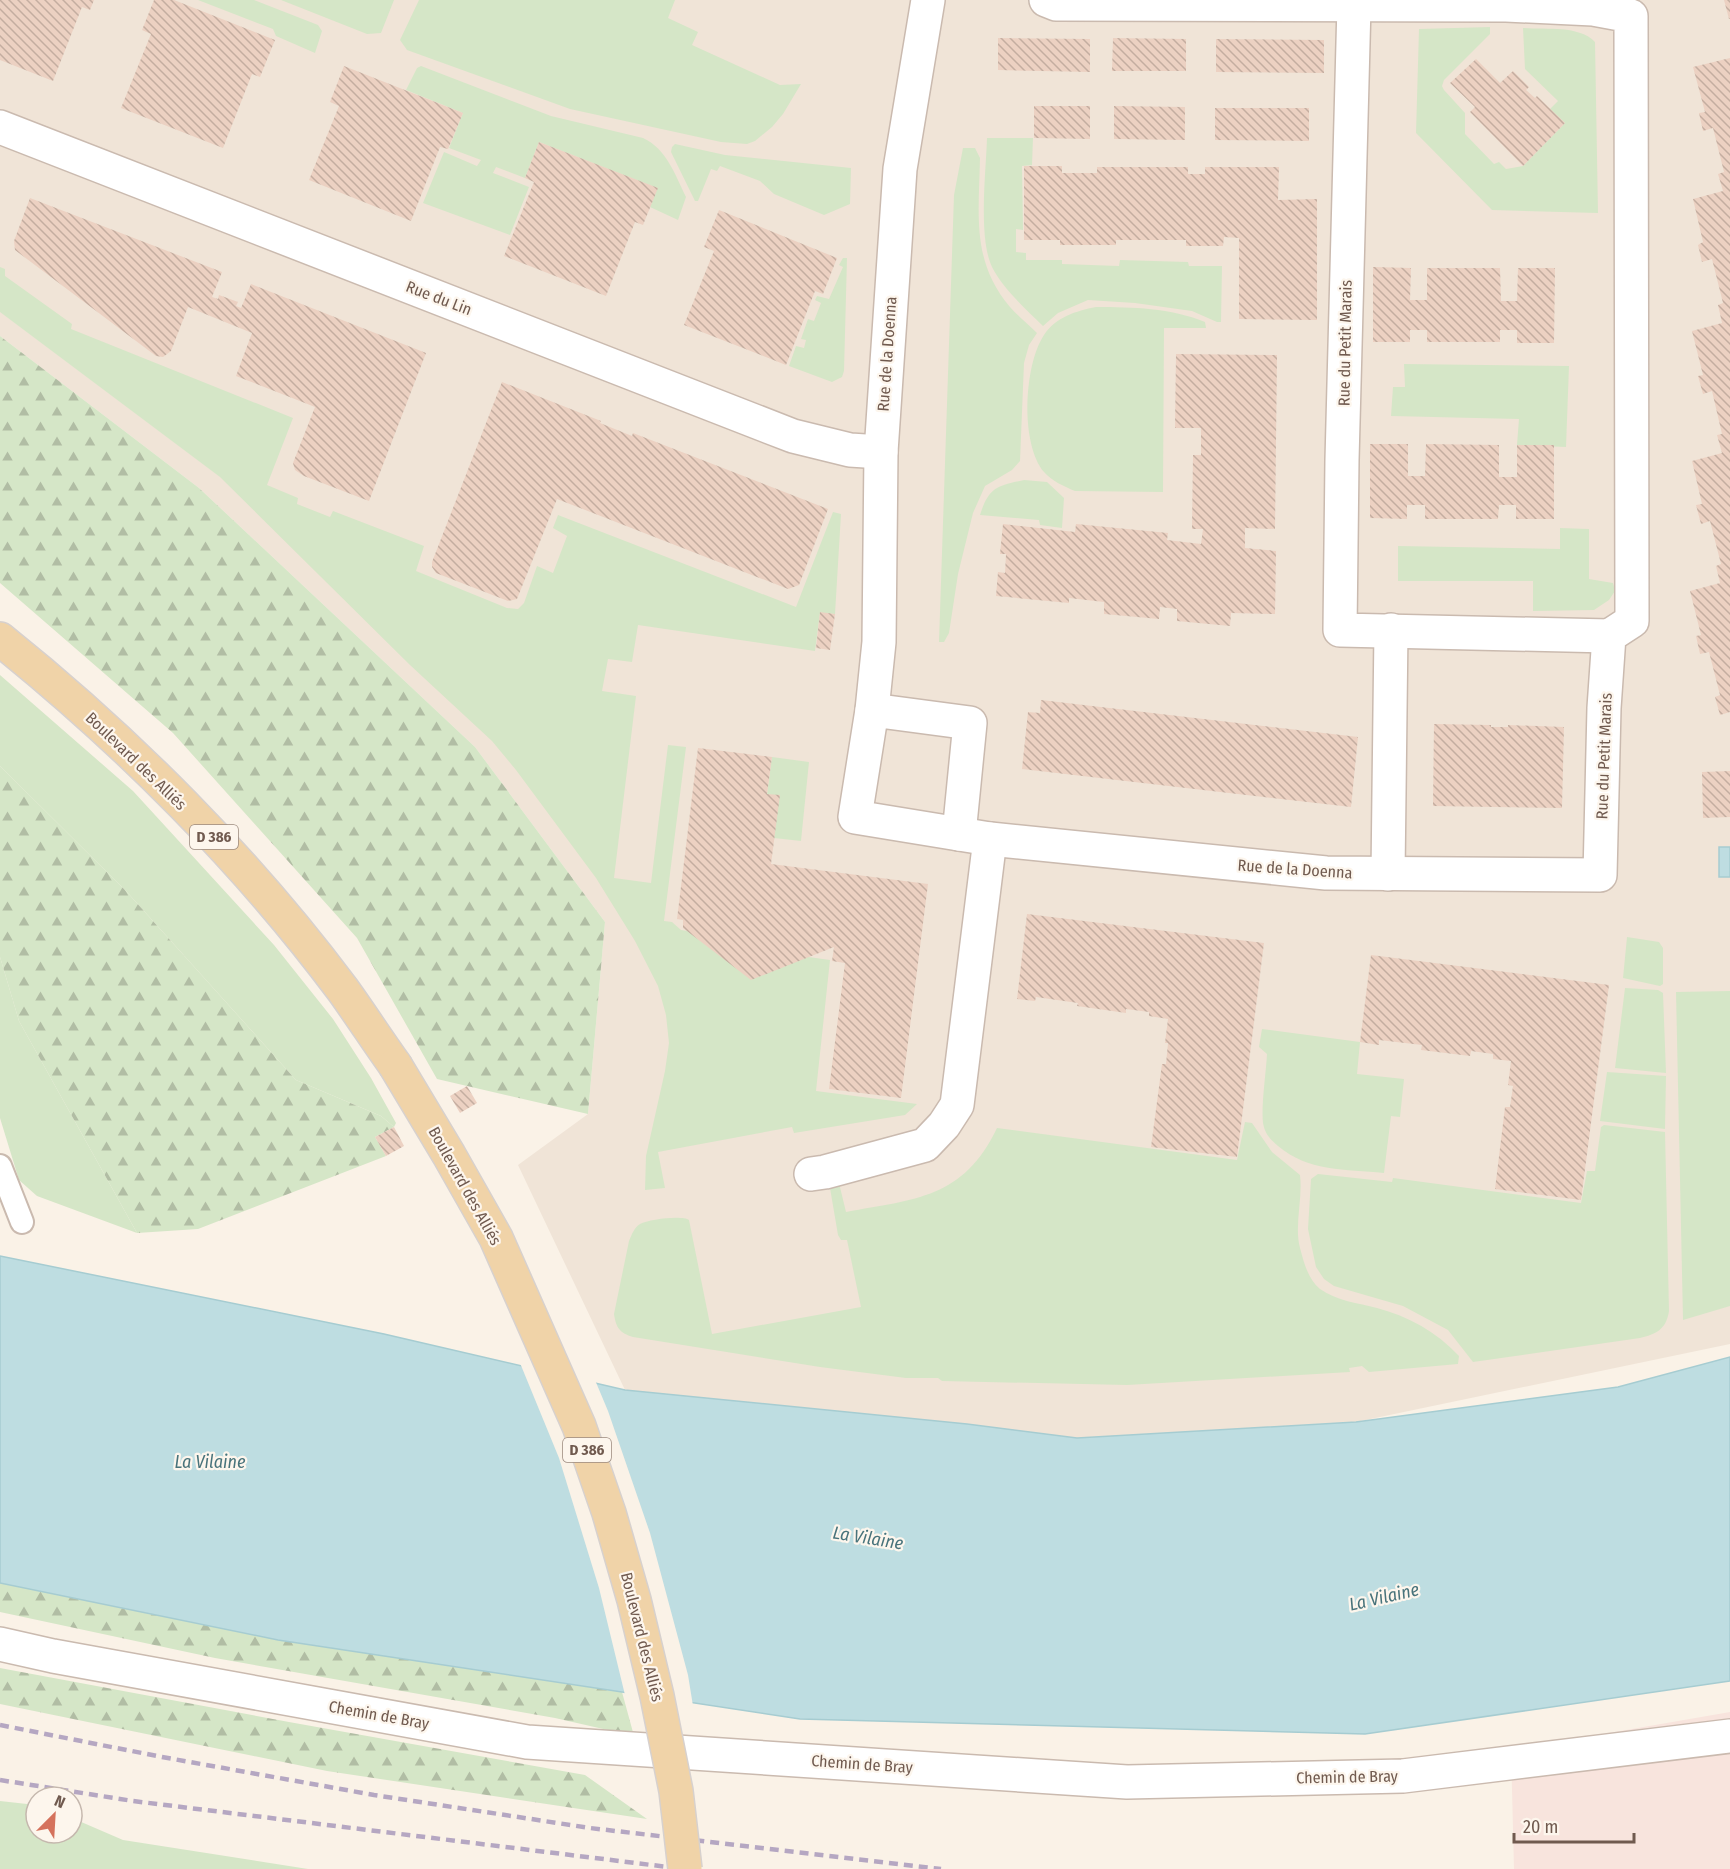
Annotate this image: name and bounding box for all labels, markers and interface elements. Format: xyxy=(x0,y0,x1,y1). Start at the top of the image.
street label: Rue du Lin xyxy=(403,277,475,319)
street label: Rue du Petit Marais xyxy=(1334,279,1356,406)
street label: Rue de la Doenna xyxy=(874,296,901,412)
street label: Rue du Petit Marais xyxy=(1592,692,1616,820)
street label: Boulevard des Alliés xyxy=(82,708,190,814)
road number: D 386 xyxy=(190,825,238,849)
street label: Rue de la Doenna xyxy=(1237,856,1353,883)
street label: Boulevard des Alliés xyxy=(425,1123,505,1249)
road number: D 386 xyxy=(563,1438,611,1462)
water label: La Vilaine xyxy=(174,1451,246,1473)
water label: La Vilaine xyxy=(831,1522,905,1554)
street label: Boulevard des Alliés xyxy=(617,1570,667,1704)
water label: La Vilaine xyxy=(1347,1578,1422,1616)
street label: Chemin de Bray xyxy=(327,1697,432,1733)
street label: Chemin de Bray xyxy=(811,1751,914,1777)
street label: Chemin de Bray xyxy=(1296,1767,1399,1787)
north arrow xyxy=(24,1785,84,1845)
text: N xyxy=(52,1791,68,1812)
scale bar xyxy=(1514,1806,1634,1844)
text: 20 m xyxy=(1523,1816,1558,1838)

